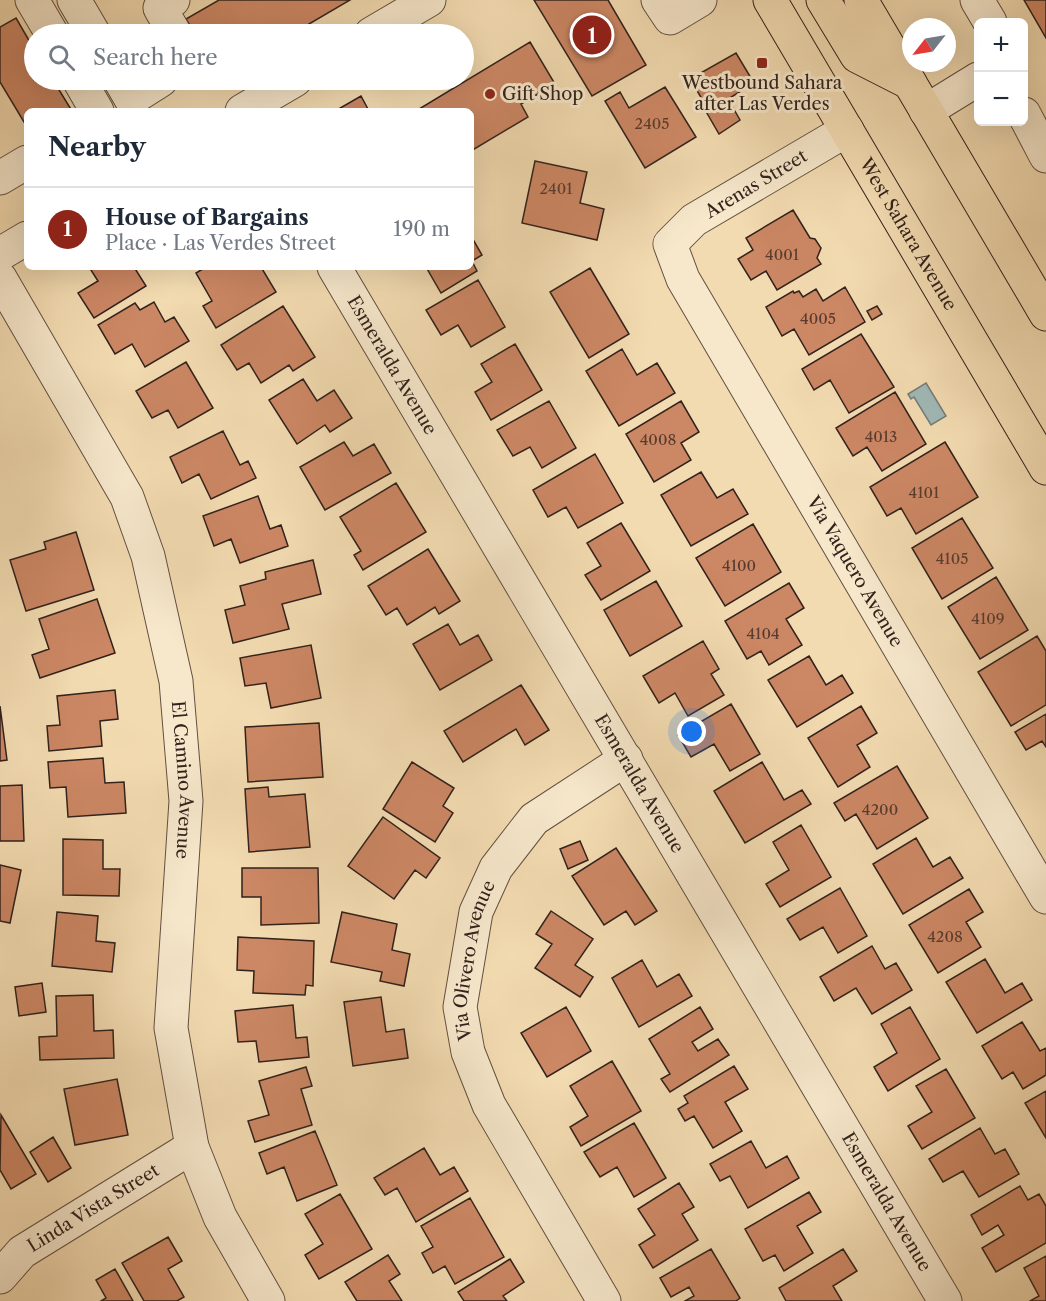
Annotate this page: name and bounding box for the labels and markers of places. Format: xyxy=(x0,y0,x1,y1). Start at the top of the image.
pin: 1 xyxy=(572,12,612,57)
marker: Westbound Sahara after Las Verdes xyxy=(755,56,769,70)
place label: Westbound Sahara after Las Verdes xyxy=(681,72,843,115)
place label: Gift Shop xyxy=(502,83,583,105)
marker: Gift Shop xyxy=(483,87,497,101)

